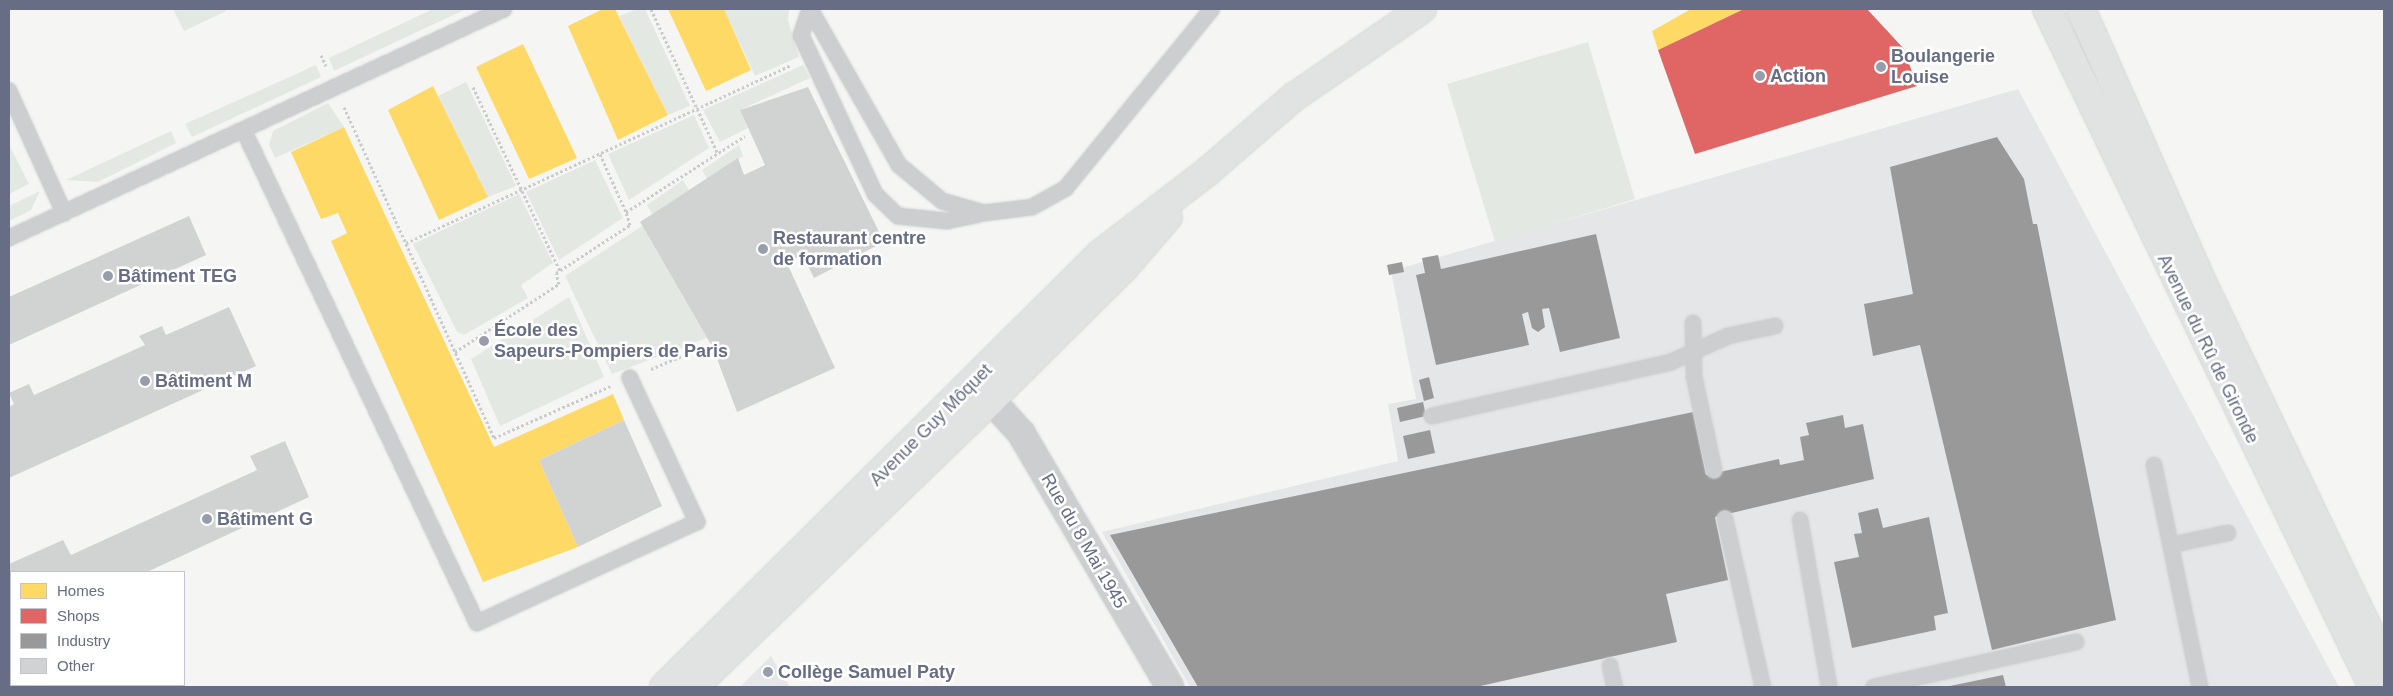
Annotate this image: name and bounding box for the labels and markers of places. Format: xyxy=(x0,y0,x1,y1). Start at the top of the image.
place label: Boulangerie Louise xyxy=(1891,46,1995,88)
marker: Boulangerie Louise xyxy=(1875,61,1887,73)
place label: Action xyxy=(1770,65,1826,87)
marker: Action xyxy=(1754,70,1766,82)
place label: Restaurant centre de formation xyxy=(773,228,926,270)
marker: Restaurant centre de formation xyxy=(757,243,769,255)
place label: Bâtiment TEG xyxy=(118,265,237,287)
marker: Bâtiment TEG xyxy=(102,270,114,282)
place label: École des Sapeurs-Pompiers de Paris xyxy=(494,320,728,362)
marker: École des Sapeurs-Pompiers de Paris xyxy=(478,335,490,347)
place label: Bâtiment M xyxy=(155,370,252,392)
marker: Bâtiment M xyxy=(139,375,151,387)
place label: Bâtiment G xyxy=(217,508,313,530)
marker: Bâtiment G xyxy=(201,513,213,525)
place label: Collège Samuel Paty xyxy=(778,661,955,683)
marker: Collège Samuel Paty xyxy=(762,666,774,678)

